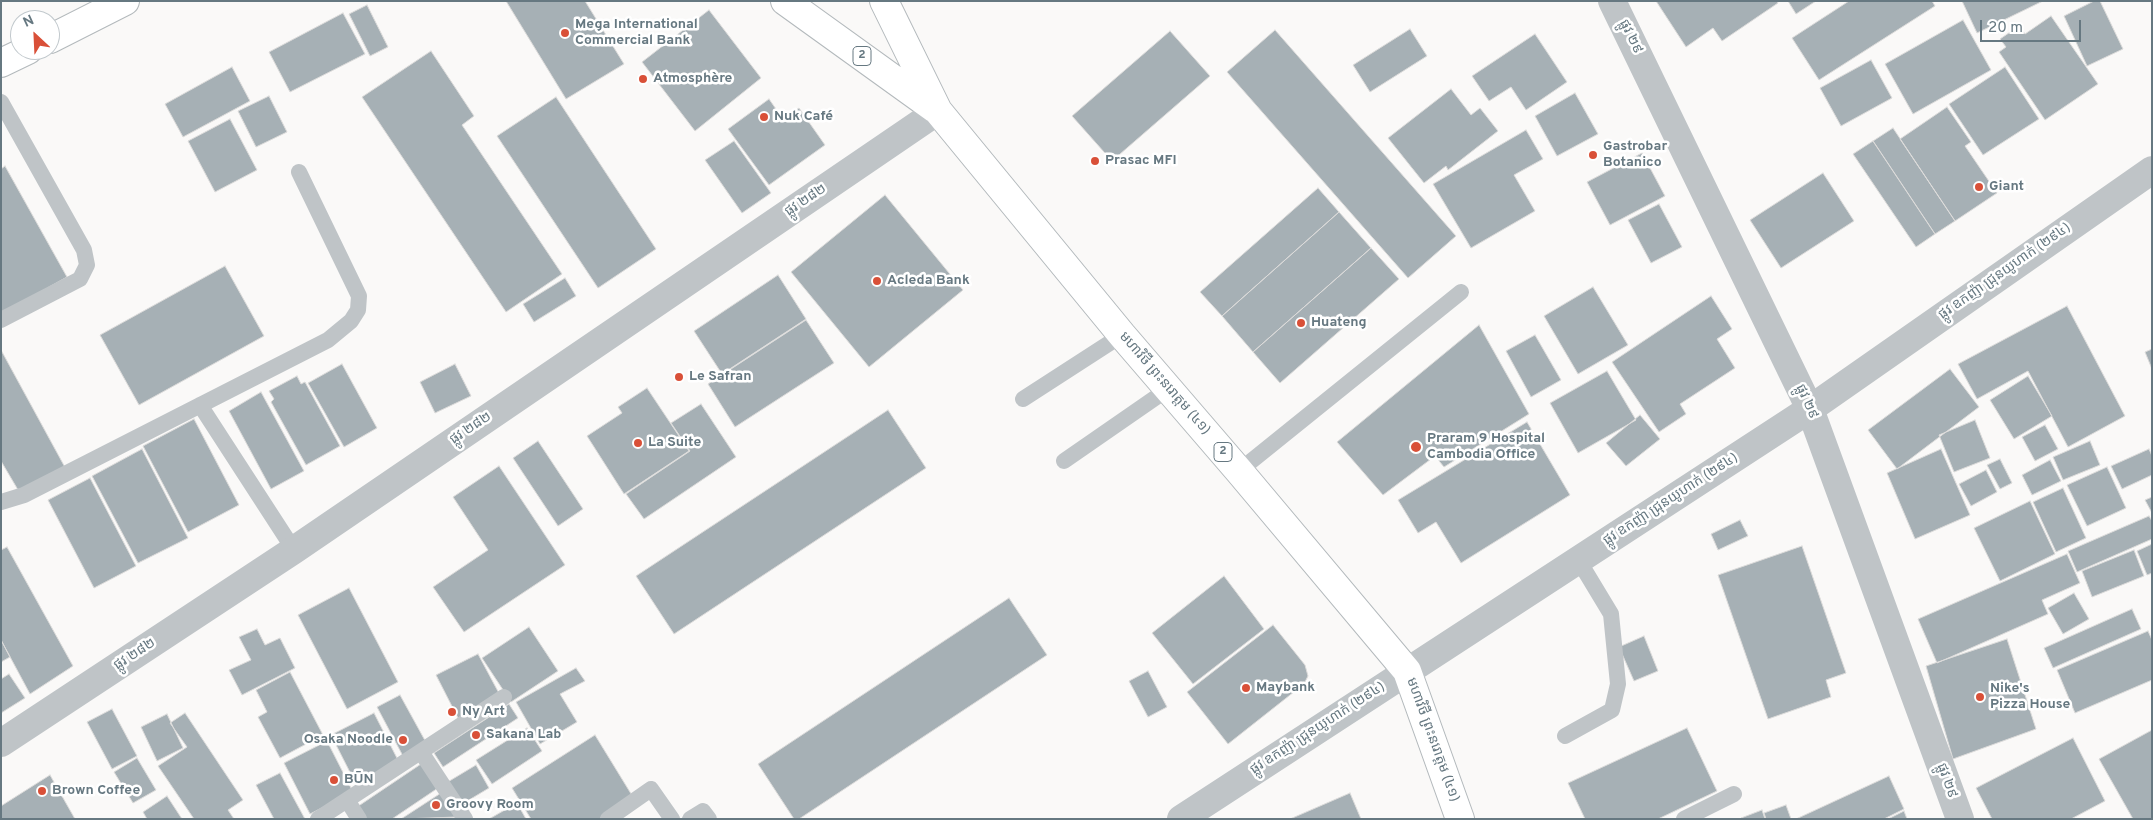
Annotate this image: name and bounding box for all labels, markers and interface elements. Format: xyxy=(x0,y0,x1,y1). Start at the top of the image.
north arrow xyxy=(10,10,60,60)
scale bar xyxy=(1983,10,2084,42)
text: N xyxy=(21,12,37,32)
place label: Mega International Commercial Bank xyxy=(575,17,698,49)
street label: ផ្លូវ ២៩ xyxy=(1615,17,1645,57)
text: 20 m xyxy=(1988,19,2023,38)
marker: Mega International Commercial Bank xyxy=(559,27,571,39)
road number: 2 xyxy=(853,46,871,66)
place label: Atmosphère xyxy=(653,71,732,87)
marker: Atmosphère xyxy=(637,73,649,85)
place label: Nuk Café xyxy=(774,109,833,125)
marker: Nuk Café xyxy=(758,111,770,123)
place label: Gastrobar Botanico xyxy=(1603,139,1667,172)
marker: Gastrobar Botanico xyxy=(1587,149,1599,161)
place label: Prasac MFI xyxy=(1105,153,1177,169)
marker: Prasac MFI xyxy=(1089,155,1101,167)
place label: Giant xyxy=(1989,179,2024,195)
street label: ផ្លូវ ២៨២ xyxy=(782,181,830,221)
marker: Giant xyxy=(1973,181,1985,193)
street label: ផ្លូវ ឧកញ៉ា ជ្រុនយូហាក់ (២៩៤) xyxy=(1936,220,2074,324)
place label: Acleda Bank xyxy=(887,273,970,289)
marker: Acleda Bank xyxy=(871,275,883,287)
place label: Huateng xyxy=(1311,315,1367,331)
marker: Huateng xyxy=(1295,317,1307,329)
street label: មហាវិថី ព្រះនរោត្តម (៤១) xyxy=(1115,329,1213,439)
place label: Le Safran xyxy=(689,369,752,385)
marker: Le Safran xyxy=(673,371,685,383)
street label: ផ្លូវ ២៩ xyxy=(1791,382,1821,422)
street label: ផ្លូវ ២៨២ xyxy=(447,409,495,449)
place label: Praram 9 Hospital Cambodia Office xyxy=(1427,431,1545,464)
place label: La Suite xyxy=(648,435,701,451)
marker: La Suite xyxy=(632,437,644,449)
marker: Praram 9 Hospital Cambodia Office xyxy=(1409,440,1423,454)
road number: 2 xyxy=(1214,442,1232,462)
street label: ផ្លូវ ឧកញ៉ា ជ្រុនយូហាក់ (២៩៤) xyxy=(1600,450,1742,550)
street label: ផ្លូវ ២៨២ xyxy=(111,635,159,675)
street label: មហាវិថី ព្រះនរោត្តម (៤១) xyxy=(1402,676,1462,804)
street label: ផ្លូវ ឧកញ៉ា ជ្រុនយូហាក់ (២៩៤) xyxy=(1247,679,1389,779)
place label: Maybank xyxy=(1256,680,1315,696)
place label: Nike's Pizza House xyxy=(1990,681,2070,714)
marker: Maybank xyxy=(1240,682,1252,694)
marker: Nike's Pizza House xyxy=(1974,691,1986,703)
place label: Ny Art xyxy=(462,704,505,720)
marker: Ny Art xyxy=(446,706,458,718)
place label: Sakana Lab xyxy=(486,727,561,743)
marker: Sakana Lab xyxy=(470,729,482,741)
place label: Osaka Noodle xyxy=(304,732,393,748)
marker: Osaka Noodle xyxy=(397,734,409,746)
street label: ផ្លូវ ២៩ xyxy=(1932,761,1960,801)
place label: BŪN xyxy=(344,772,374,788)
marker: BŪN xyxy=(328,774,340,786)
place label: Brown Coffee xyxy=(52,783,140,799)
marker: Brown Coffee xyxy=(36,785,48,797)
place label: Groovy Room xyxy=(446,797,534,813)
marker: Groovy Room xyxy=(430,799,442,811)

